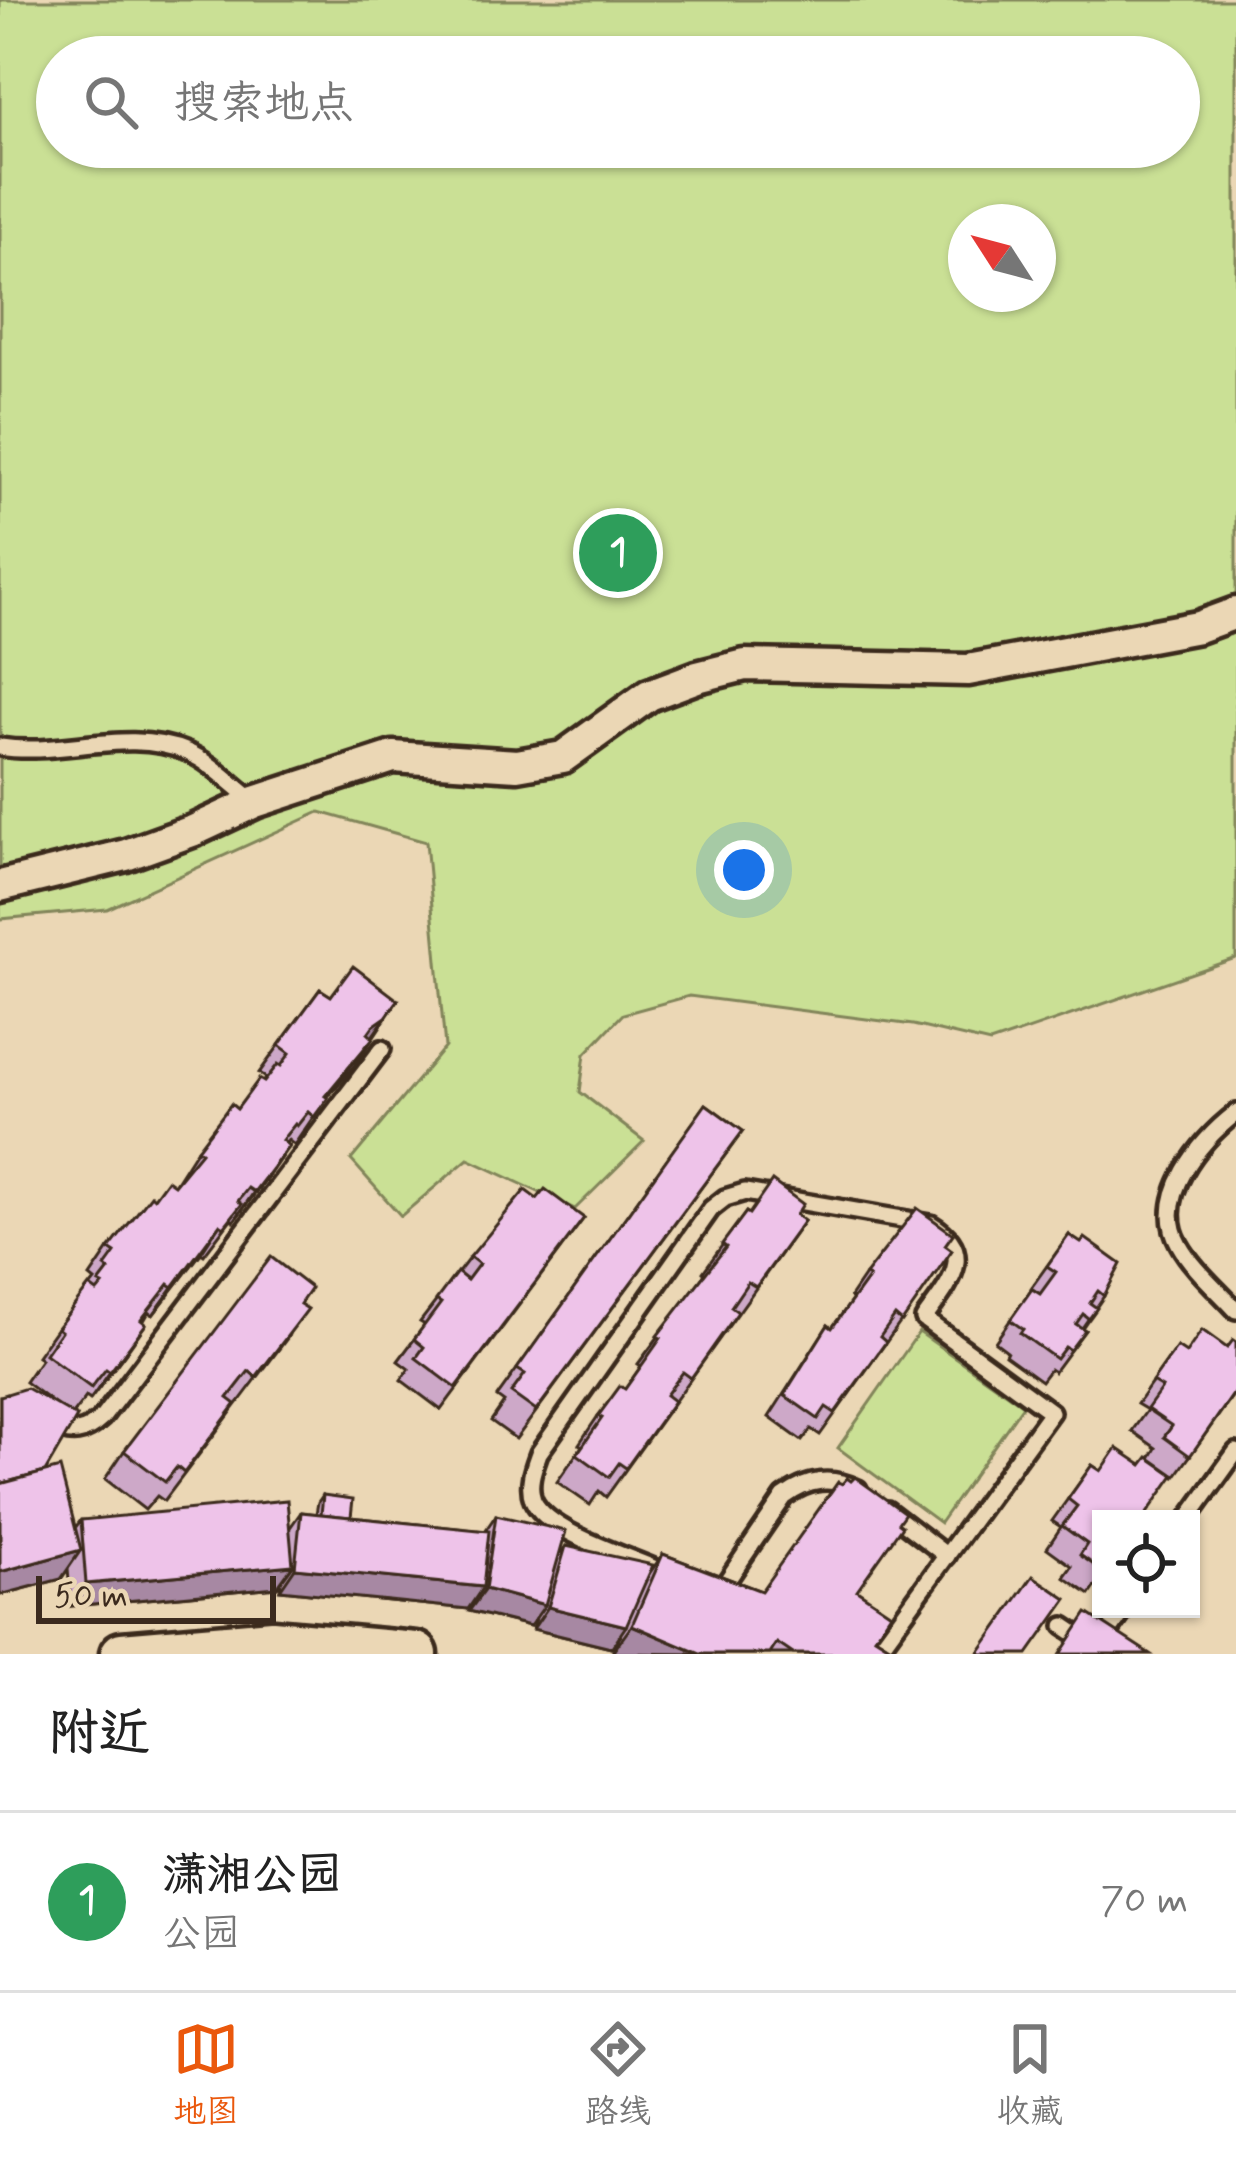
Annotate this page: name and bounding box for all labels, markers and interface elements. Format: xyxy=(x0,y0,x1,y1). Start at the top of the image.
search box xyxy=(36,36,1200,168)
icon: search xyxy=(78,69,144,135)
text: 搜索地点 xyxy=(174,75,354,134)
north arrow xyxy=(948,204,1056,312)
pin: 1 xyxy=(579,508,657,598)
your location xyxy=(714,840,774,900)
map controls xyxy=(1092,1510,1200,1618)
button: locate xyxy=(1092,1510,1200,1618)
scale bar xyxy=(36,1570,276,1623)
text: 50 m xyxy=(54,1575,128,1619)
text: 附近 xyxy=(48,1702,150,1768)
text: 潇湘公园 xyxy=(162,1847,342,1906)
text: 1 xyxy=(78,1876,96,1927)
text: 70 m xyxy=(1100,1876,1188,1927)
text: 公园 xyxy=(162,1910,240,1961)
tab: 地图 xyxy=(173,2016,239,2135)
tab: 路线 xyxy=(585,2016,651,2135)
tab: 收藏 xyxy=(997,2016,1063,2135)

